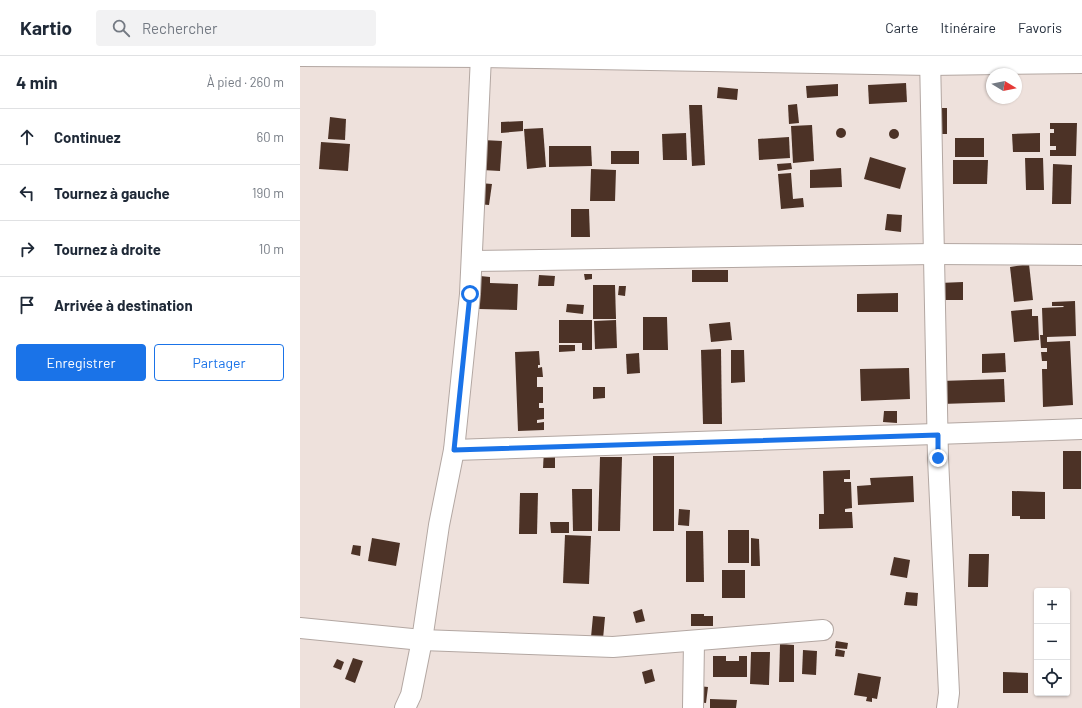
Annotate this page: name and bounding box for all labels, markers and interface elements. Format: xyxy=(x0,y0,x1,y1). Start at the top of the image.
search box xyxy=(96,10,376,46)
text: Kartio xyxy=(20,16,72,39)
icon: search xyxy=(110,17,132,39)
text: Rechercher xyxy=(142,19,218,37)
text: Carte xyxy=(885,19,918,36)
text: Itinéraire xyxy=(940,19,996,36)
text: Favoris xyxy=(1018,19,1062,36)
north arrow xyxy=(986,68,1022,104)
text: 4 min xyxy=(16,72,58,92)
text: À pied · 260 m xyxy=(207,74,284,90)
icon: ahead xyxy=(16,126,38,148)
text: Continuez xyxy=(54,128,121,146)
text: 60 m xyxy=(257,129,284,145)
icon: left xyxy=(16,182,38,204)
text: Tournez à gauche xyxy=(54,184,170,202)
text: 190 m xyxy=(252,185,284,201)
icon: right xyxy=(16,238,38,260)
text: Tournez à droite xyxy=(54,240,161,258)
text: 10 m xyxy=(259,241,284,257)
route start xyxy=(461,285,479,303)
icon: arrive xyxy=(16,294,38,316)
text: Arrivée à destination xyxy=(54,296,193,314)
button: Enregistrer xyxy=(16,344,146,381)
button: Partager xyxy=(154,344,284,381)
route end xyxy=(929,449,947,467)
map controls xyxy=(1034,588,1070,696)
button: + xyxy=(1034,588,1070,624)
button: − xyxy=(1034,624,1070,660)
button: locate xyxy=(1034,660,1070,696)

